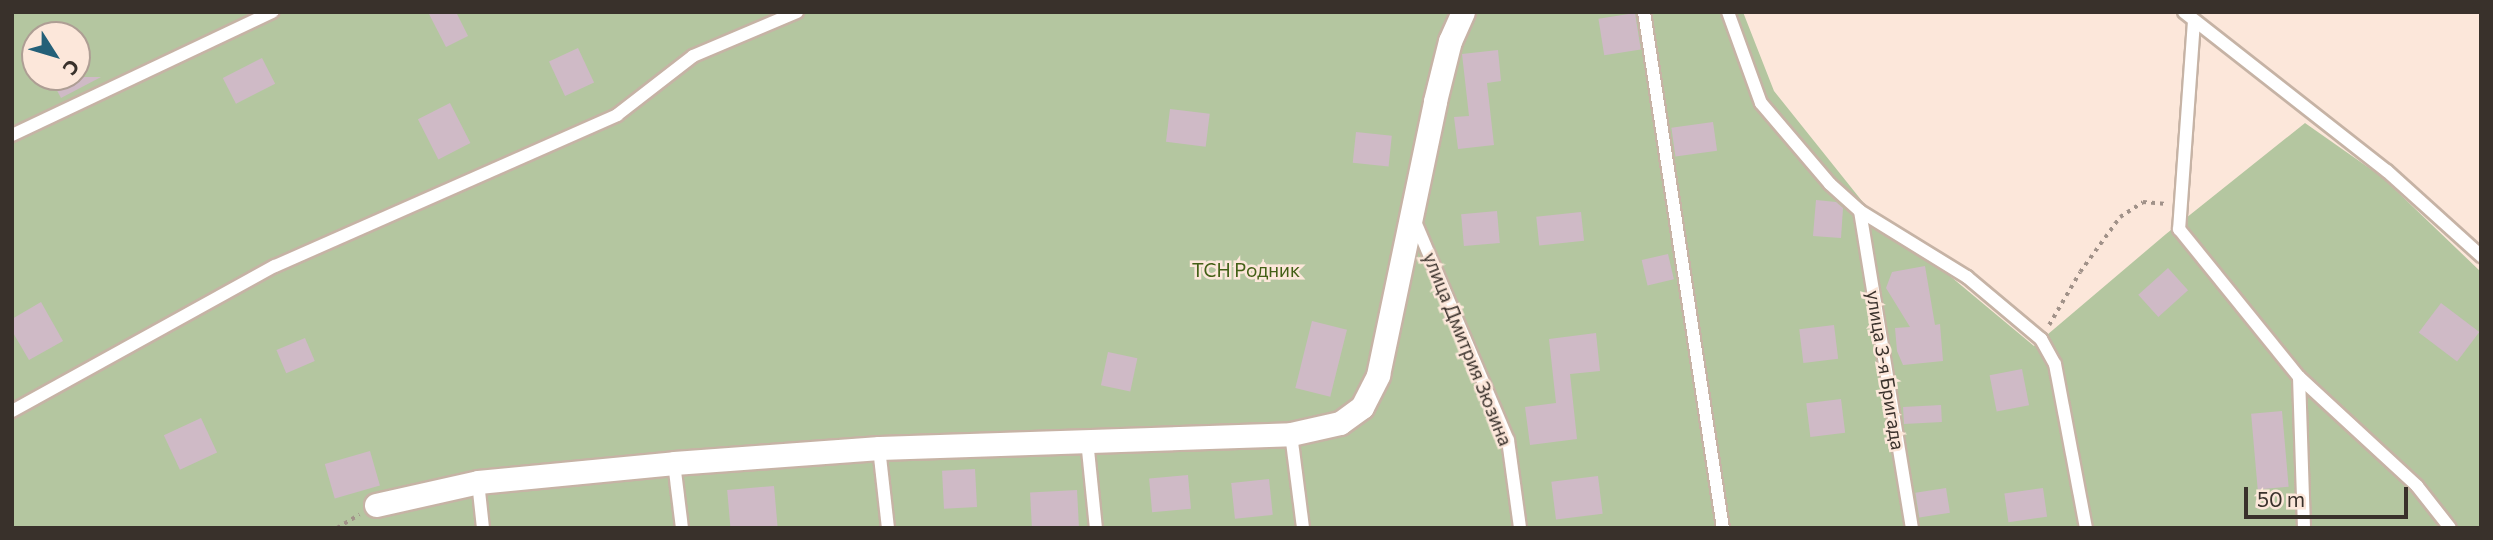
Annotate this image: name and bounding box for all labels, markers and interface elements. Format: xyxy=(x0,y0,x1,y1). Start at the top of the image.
north arrow xyxy=(21,21,91,91)
text: С xyxy=(58,56,85,80)
street label: улица Дмитрия Зюзина xyxy=(1419,249,1517,449)
park label: ТСН Родник xyxy=(1192,259,1300,281)
street label: улица 3-я Бригада xyxy=(1862,289,1910,451)
scale bar xyxy=(2248,474,2412,518)
text: 50 m xyxy=(2257,486,2305,511)

